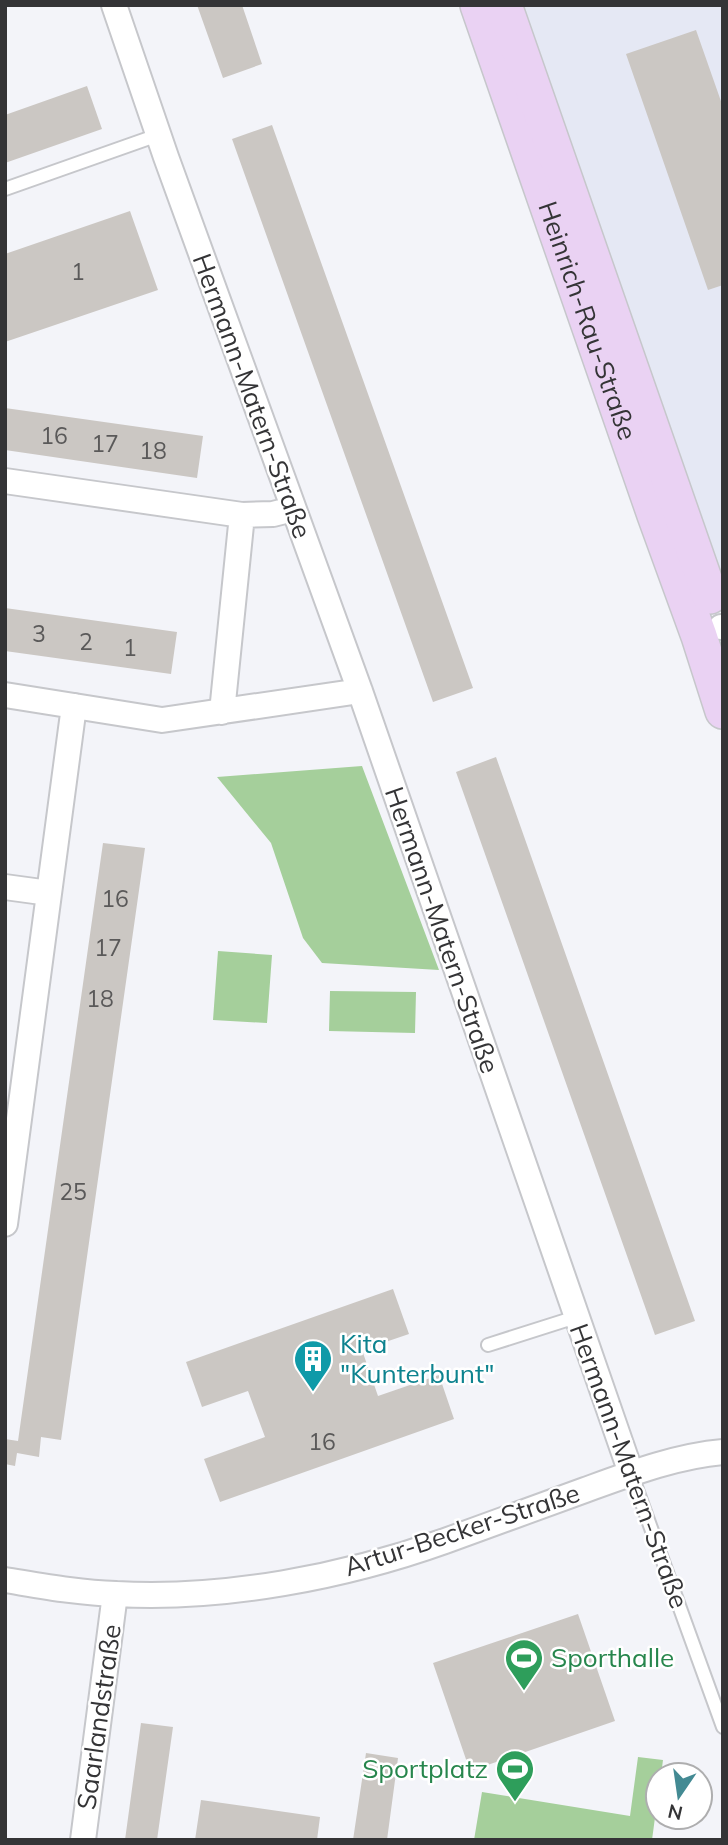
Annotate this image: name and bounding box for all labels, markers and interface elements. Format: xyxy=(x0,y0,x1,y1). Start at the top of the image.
street label: Heinrich-Rau-Straße xyxy=(531,197,645,444)
street label: Hermann-Matern-Straße xyxy=(186,249,319,543)
house number: 1 xyxy=(71,257,85,286)
house number: 16 xyxy=(40,421,68,450)
house number: 17 xyxy=(91,429,119,458)
house number: 18 xyxy=(139,436,167,465)
house number: 3 xyxy=(32,619,46,648)
house number: 2 xyxy=(79,627,93,656)
house number: 1 xyxy=(123,633,137,662)
street label: Hermann-Matern-Straße xyxy=(378,782,507,1077)
house number: 16 xyxy=(101,884,129,913)
house number: 17 xyxy=(94,933,122,962)
house number: 18 xyxy=(86,984,114,1013)
house number: 25 xyxy=(59,1177,87,1206)
street label: Hermann-Matern-Straße xyxy=(563,1319,696,1613)
place label: Kita "Kunterbunt" xyxy=(340,1327,494,1390)
building icon: Kita "Kunterbunt" xyxy=(292,1338,334,1393)
house number: 16 xyxy=(308,1427,336,1456)
street label: Artur-Becker-Straße xyxy=(340,1476,584,1583)
street label: Saarlandstraße xyxy=(69,1622,128,1812)
sports icon: Sporthalle xyxy=(503,1637,545,1692)
place label: Sporthalle xyxy=(551,1641,674,1674)
sports icon: Sportplatz xyxy=(494,1748,536,1803)
place label: Sportplatz xyxy=(362,1752,488,1785)
north arrow xyxy=(644,1761,714,1831)
text: N xyxy=(665,1799,685,1826)

